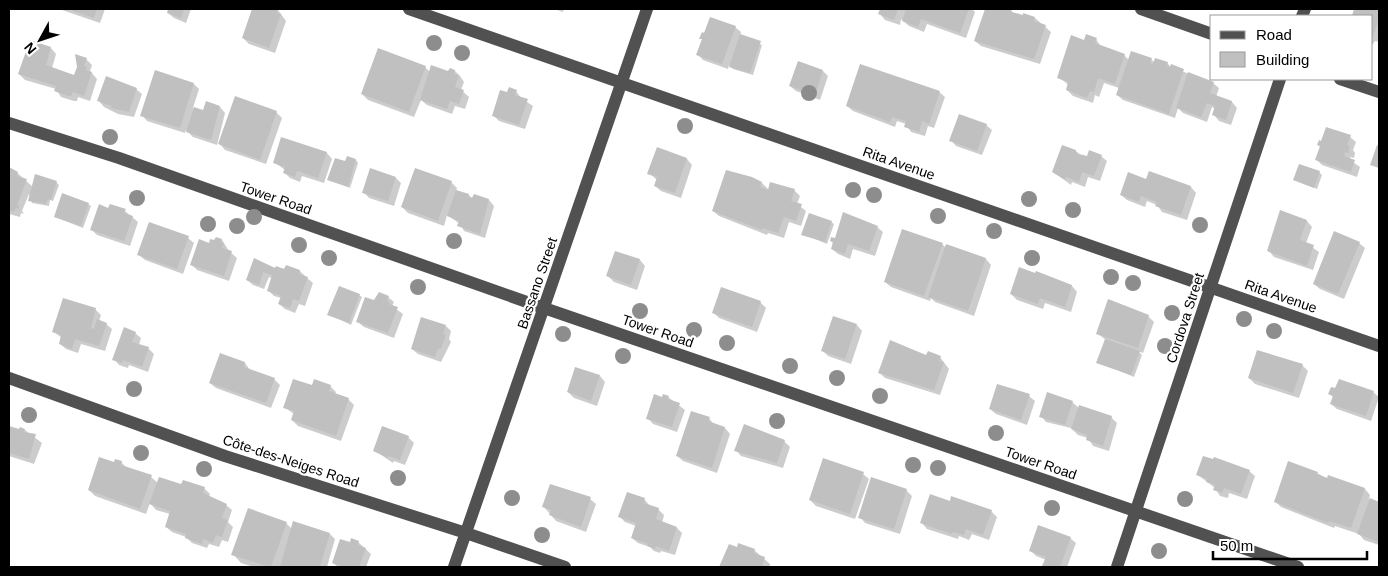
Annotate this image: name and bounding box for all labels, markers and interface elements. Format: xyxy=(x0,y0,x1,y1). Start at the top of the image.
north arrow xyxy=(15,15,65,65)
legend xyxy=(1210,15,1373,80)
text: Road xyxy=(1256,26,1292,43)
text: N xyxy=(21,39,39,57)
text: Building xyxy=(1256,51,1309,68)
street label: Rita Avenue xyxy=(861,143,937,183)
street label: Tower Road xyxy=(238,178,314,218)
street label: Bassano Street xyxy=(514,235,560,331)
street label: Cordova Street xyxy=(1163,271,1207,365)
street label: Rita Avenue xyxy=(1243,276,1319,316)
street label: Tower Road xyxy=(620,311,696,351)
street label: Côte-des-Neiges Road xyxy=(221,431,361,491)
street label: Tower Road xyxy=(1003,443,1079,483)
scale bar xyxy=(1213,528,1367,560)
text: 50 m xyxy=(1220,537,1253,554)

